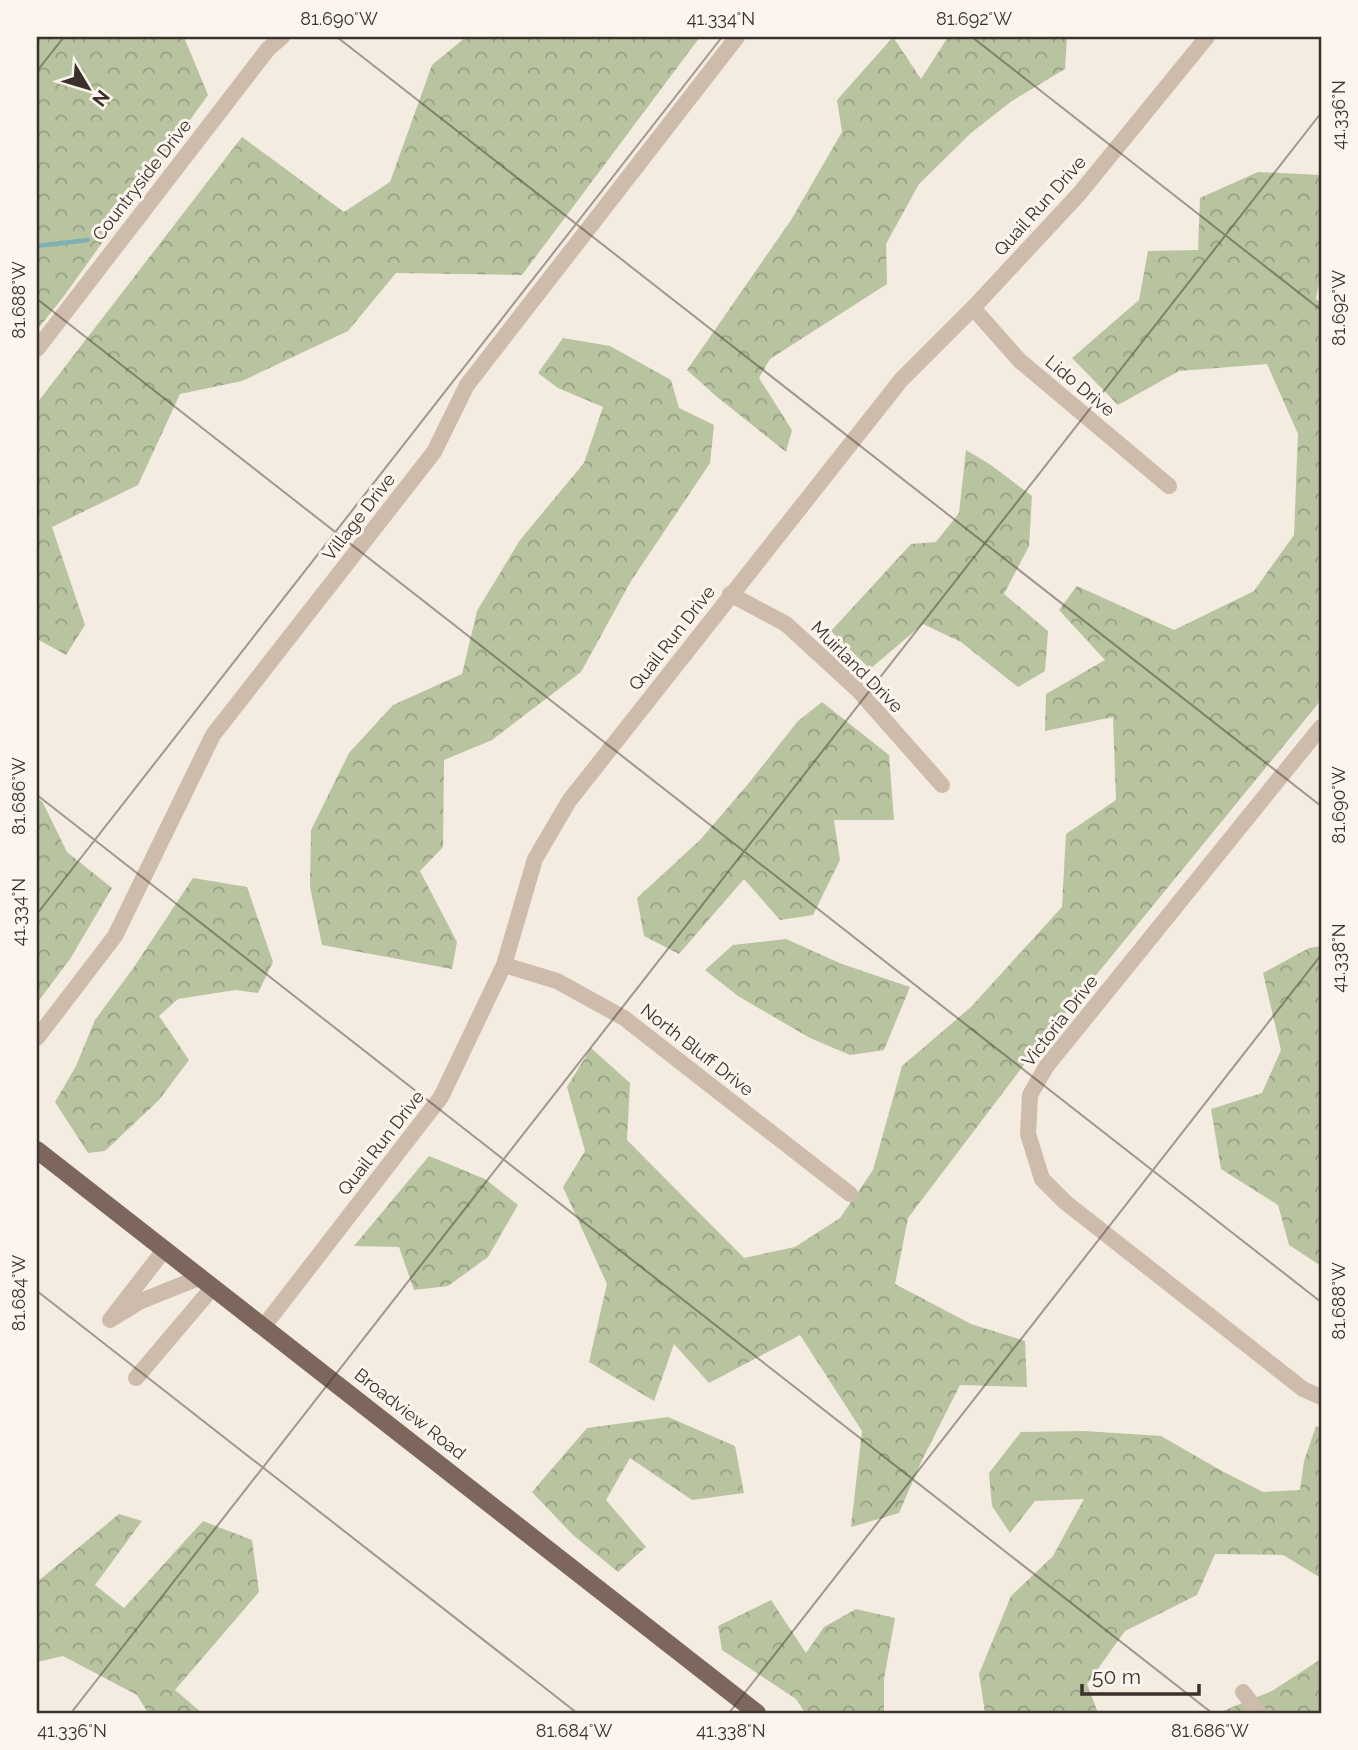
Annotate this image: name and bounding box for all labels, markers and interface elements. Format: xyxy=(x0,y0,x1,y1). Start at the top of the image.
text: 81.690°W xyxy=(300,8,378,29)
text: 41.334°N xyxy=(687,8,755,29)
text: 81.692°W xyxy=(936,8,1012,29)
north arrow xyxy=(52,52,122,122)
text: 41.336°N xyxy=(1328,80,1349,150)
text: N xyxy=(88,86,115,111)
street label: Countryside Drive xyxy=(88,115,196,244)
street label: Quail Run Drive xyxy=(989,151,1090,260)
text: 81.688°W xyxy=(8,261,29,339)
text: 81.692°W xyxy=(1328,270,1349,346)
street label: Lido Drive xyxy=(1041,351,1120,421)
street label: Village Drive xyxy=(318,469,399,565)
street label: Quail Run Drive xyxy=(624,581,719,694)
street label: Muirland Drive xyxy=(807,617,908,717)
text: 81.686°W xyxy=(8,757,29,835)
text: 81.690°W xyxy=(1328,766,1349,844)
text: 41.334°N xyxy=(8,878,29,946)
text: 41.338°N xyxy=(1328,923,1349,993)
street label: Victoria Drive xyxy=(1017,970,1102,1071)
street label: North Bluff Drive xyxy=(637,999,758,1100)
street label: Quail Run Drive xyxy=(333,1086,428,1199)
text: 81.684°W xyxy=(8,1255,29,1331)
text: 81.688°W xyxy=(1328,1262,1349,1340)
street label: Broadview Road xyxy=(350,1364,470,1464)
scale bar xyxy=(1082,1652,1199,1696)
text: 50 m xyxy=(1092,1664,1141,1689)
text: 41.336°N xyxy=(37,1720,107,1741)
text: 81.684°W xyxy=(536,1720,612,1741)
text: 41.338°N xyxy=(696,1720,766,1741)
text: 81.686°W xyxy=(1171,1720,1249,1741)

